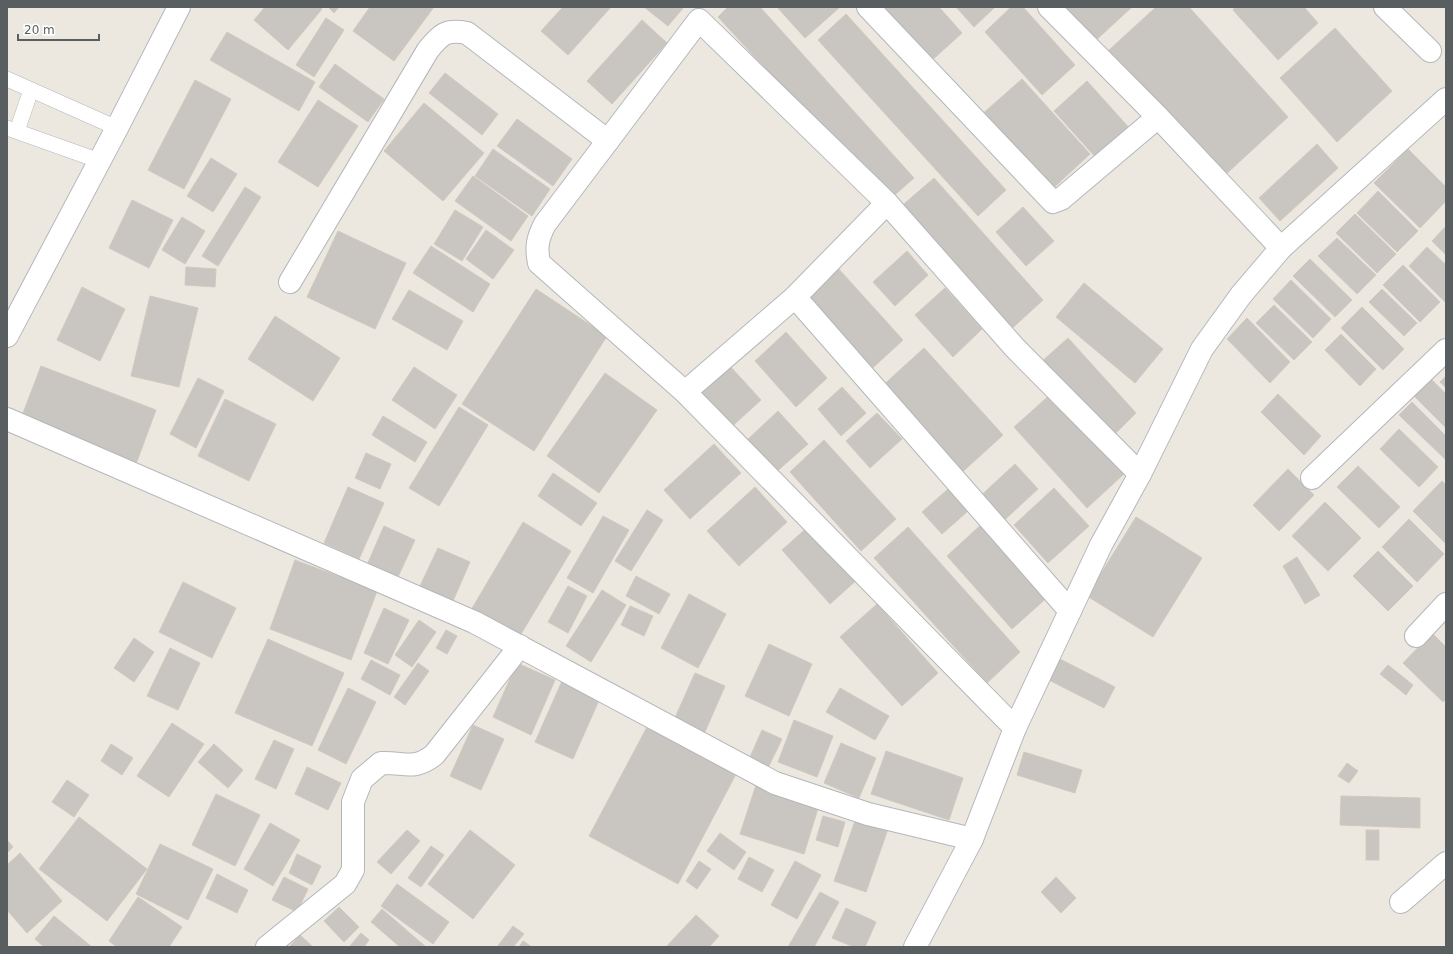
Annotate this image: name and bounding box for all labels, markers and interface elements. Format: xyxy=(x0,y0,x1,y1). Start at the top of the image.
scale bar xyxy=(18,16,99,42)
text: 20 m xyxy=(24,23,55,37)

